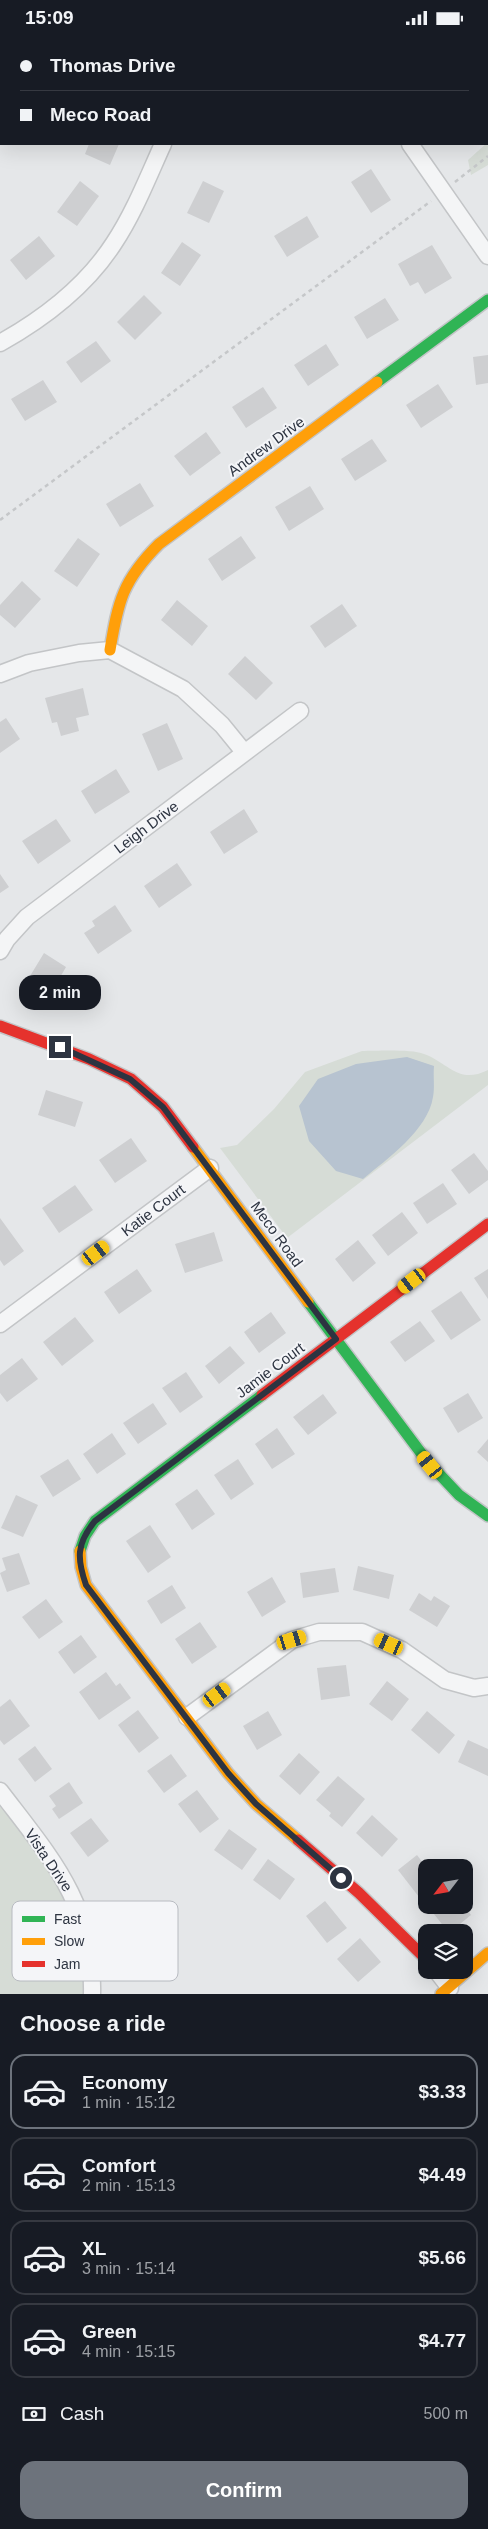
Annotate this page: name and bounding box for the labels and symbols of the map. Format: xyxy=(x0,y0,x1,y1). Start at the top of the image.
street label: Andrew Drive xyxy=(225,413,307,479)
street label: Leigh Drive xyxy=(111,797,181,857)
callout: 2 min xyxy=(19,975,101,1009)
route end xyxy=(49,1036,71,1058)
street label: Katie Court xyxy=(118,1180,189,1239)
street label: Meco Road xyxy=(248,1198,306,1270)
car xyxy=(79,1238,112,1268)
car xyxy=(395,1266,428,1296)
street label: Jamie Court xyxy=(233,1338,308,1401)
car xyxy=(414,1449,445,1481)
car xyxy=(275,1628,308,1652)
car xyxy=(372,1631,405,1657)
car xyxy=(200,1680,233,1710)
street label: Vista Drive xyxy=(22,1825,76,1895)
north arrow xyxy=(418,1859,472,1914)
route start xyxy=(330,1867,352,1889)
legend xyxy=(12,1901,178,1981)
text: Fast xyxy=(54,1911,81,1927)
text: Slow xyxy=(54,1933,85,1949)
text: Jam xyxy=(54,1956,80,1972)

